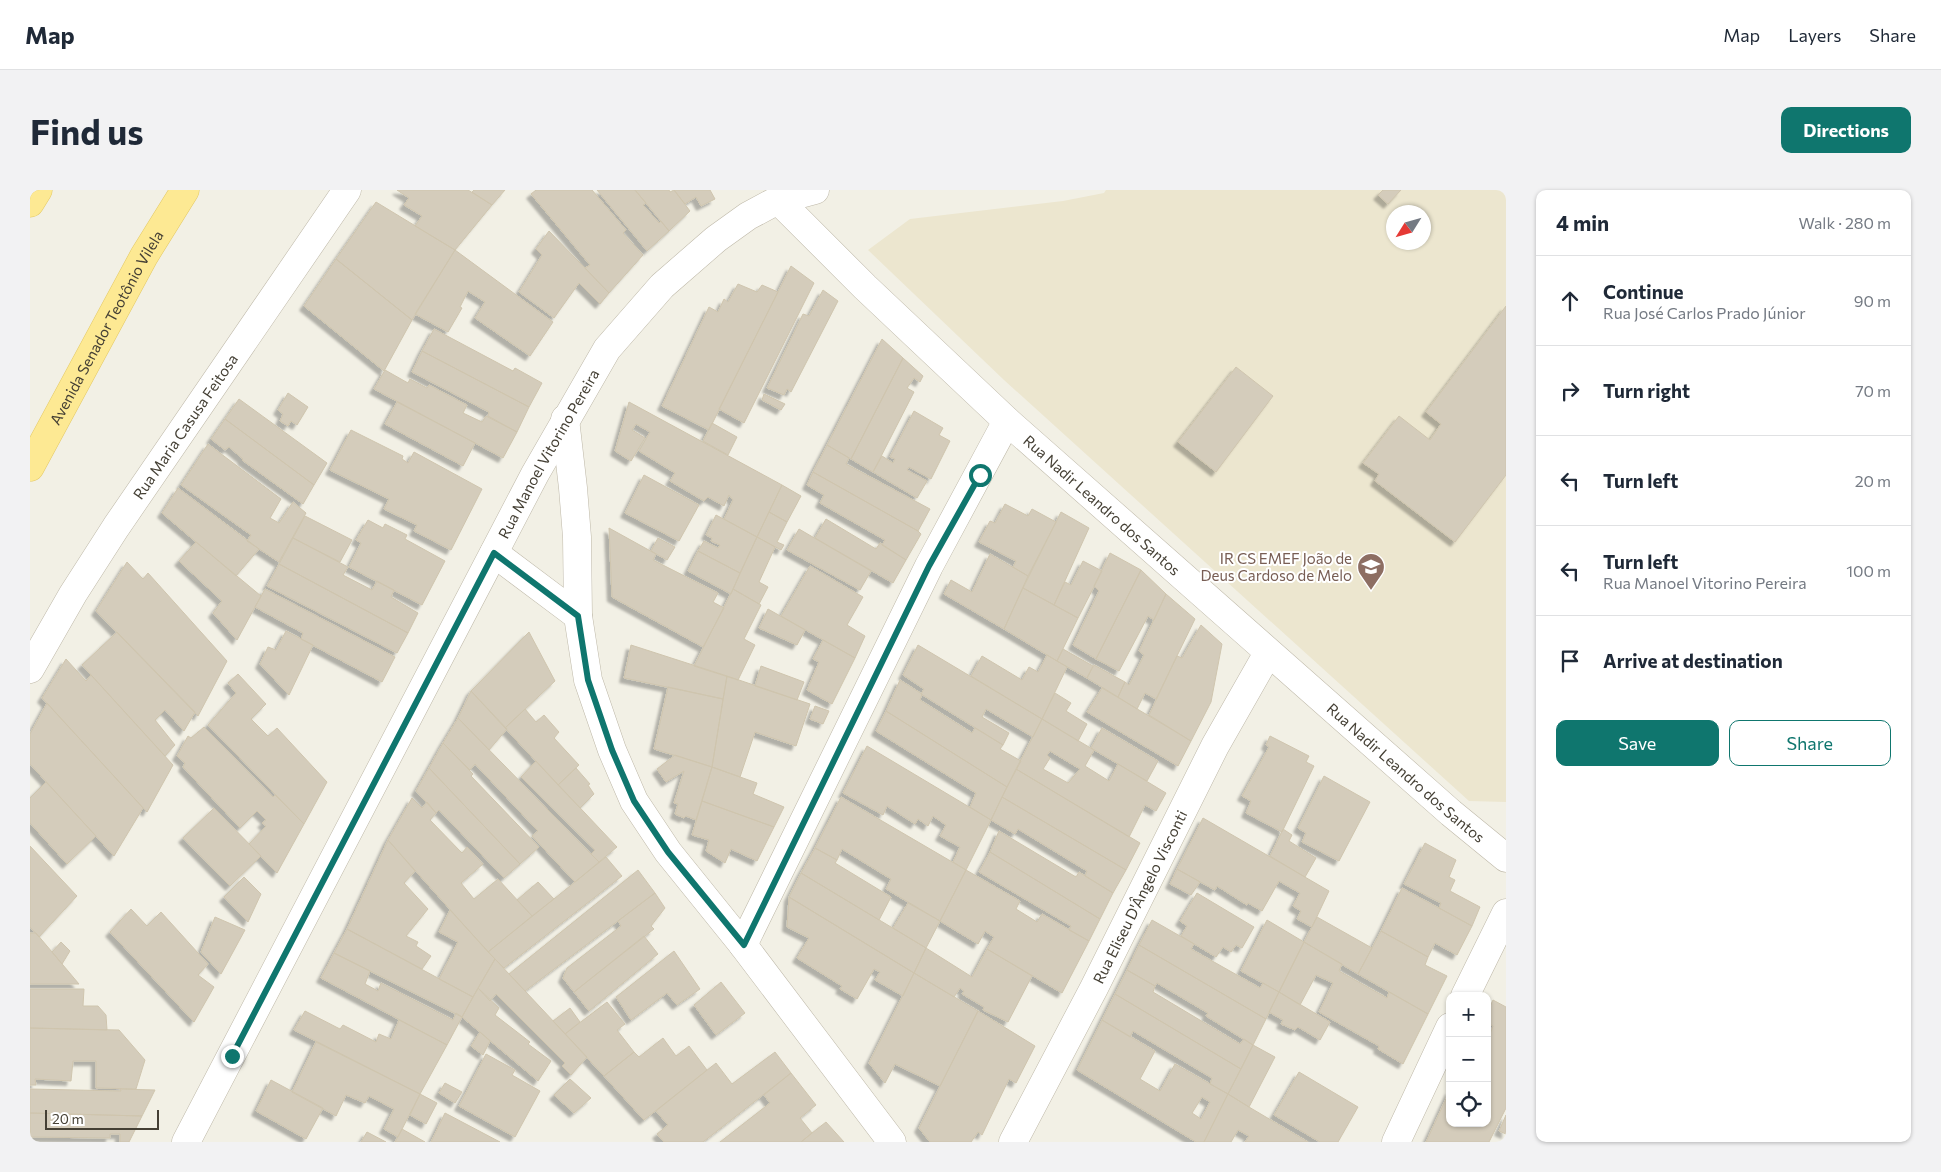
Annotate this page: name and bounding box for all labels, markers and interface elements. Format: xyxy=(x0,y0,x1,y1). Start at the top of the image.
text: Map xyxy=(25,20,75,49)
text: Map xyxy=(1723,24,1760,46)
text: Layers xyxy=(1788,24,1841,46)
text: Share xyxy=(1869,24,1916,46)
button: Directions xyxy=(1781,107,1911,153)
text: Find us xyxy=(30,109,144,152)
north arrow xyxy=(1386,205,1431,250)
text: 4 min xyxy=(1556,210,1609,235)
text: Walk · 280 m xyxy=(1799,213,1891,232)
street label: Avenida Senador Teotônio Vilela xyxy=(46,227,167,428)
text: Continue xyxy=(1603,280,1683,303)
icon: ahead xyxy=(1556,287,1584,315)
text: 90 m xyxy=(1854,291,1891,310)
text: Rua José Carlos Prado Júnior xyxy=(1603,303,1806,322)
street label: Rua Maria Casusa Feitosa xyxy=(129,350,241,503)
street label: Rua Manoel Vitorino Pereira xyxy=(494,366,603,541)
icon: right xyxy=(1556,377,1584,405)
text: Turn right xyxy=(1603,379,1690,402)
text: 70 m xyxy=(1855,381,1891,400)
street label: Rua Nadir Leandro dos Santos xyxy=(1020,431,1184,579)
route start xyxy=(969,464,992,487)
icon: left xyxy=(1556,467,1584,495)
text: Turn left xyxy=(1603,469,1678,492)
text: 20 m xyxy=(1855,471,1891,490)
place label: IR CS EMEF João de Deus Cardoso de Melo xyxy=(1201,549,1352,584)
text: Turn left xyxy=(1603,550,1678,573)
school or university icon: IR CS EMEF João de Deus Cardoso de Melo xyxy=(1356,552,1386,591)
icon: left xyxy=(1556,557,1584,585)
text: 100 m xyxy=(1846,561,1891,580)
text: Rua Manoel Vitorino Pereira xyxy=(1603,573,1807,592)
icon: arrive xyxy=(1556,647,1584,675)
text: Arrive at destination xyxy=(1603,649,1783,672)
street label: Rua Nadir Leandro dos Santos xyxy=(1324,699,1489,846)
button: Save xyxy=(1556,720,1719,766)
button: Share xyxy=(1729,720,1891,766)
street label: Rua Eliseu D'Ângelo Visconti xyxy=(1089,807,1190,986)
map controls xyxy=(1446,992,1491,1127)
button: + xyxy=(1446,992,1491,1037)
button: − xyxy=(1446,1037,1491,1082)
route end xyxy=(221,1045,244,1068)
button: locate xyxy=(1446,1082,1491,1127)
scale bar xyxy=(45,1107,159,1130)
text: 20 m xyxy=(52,1110,84,1127)

